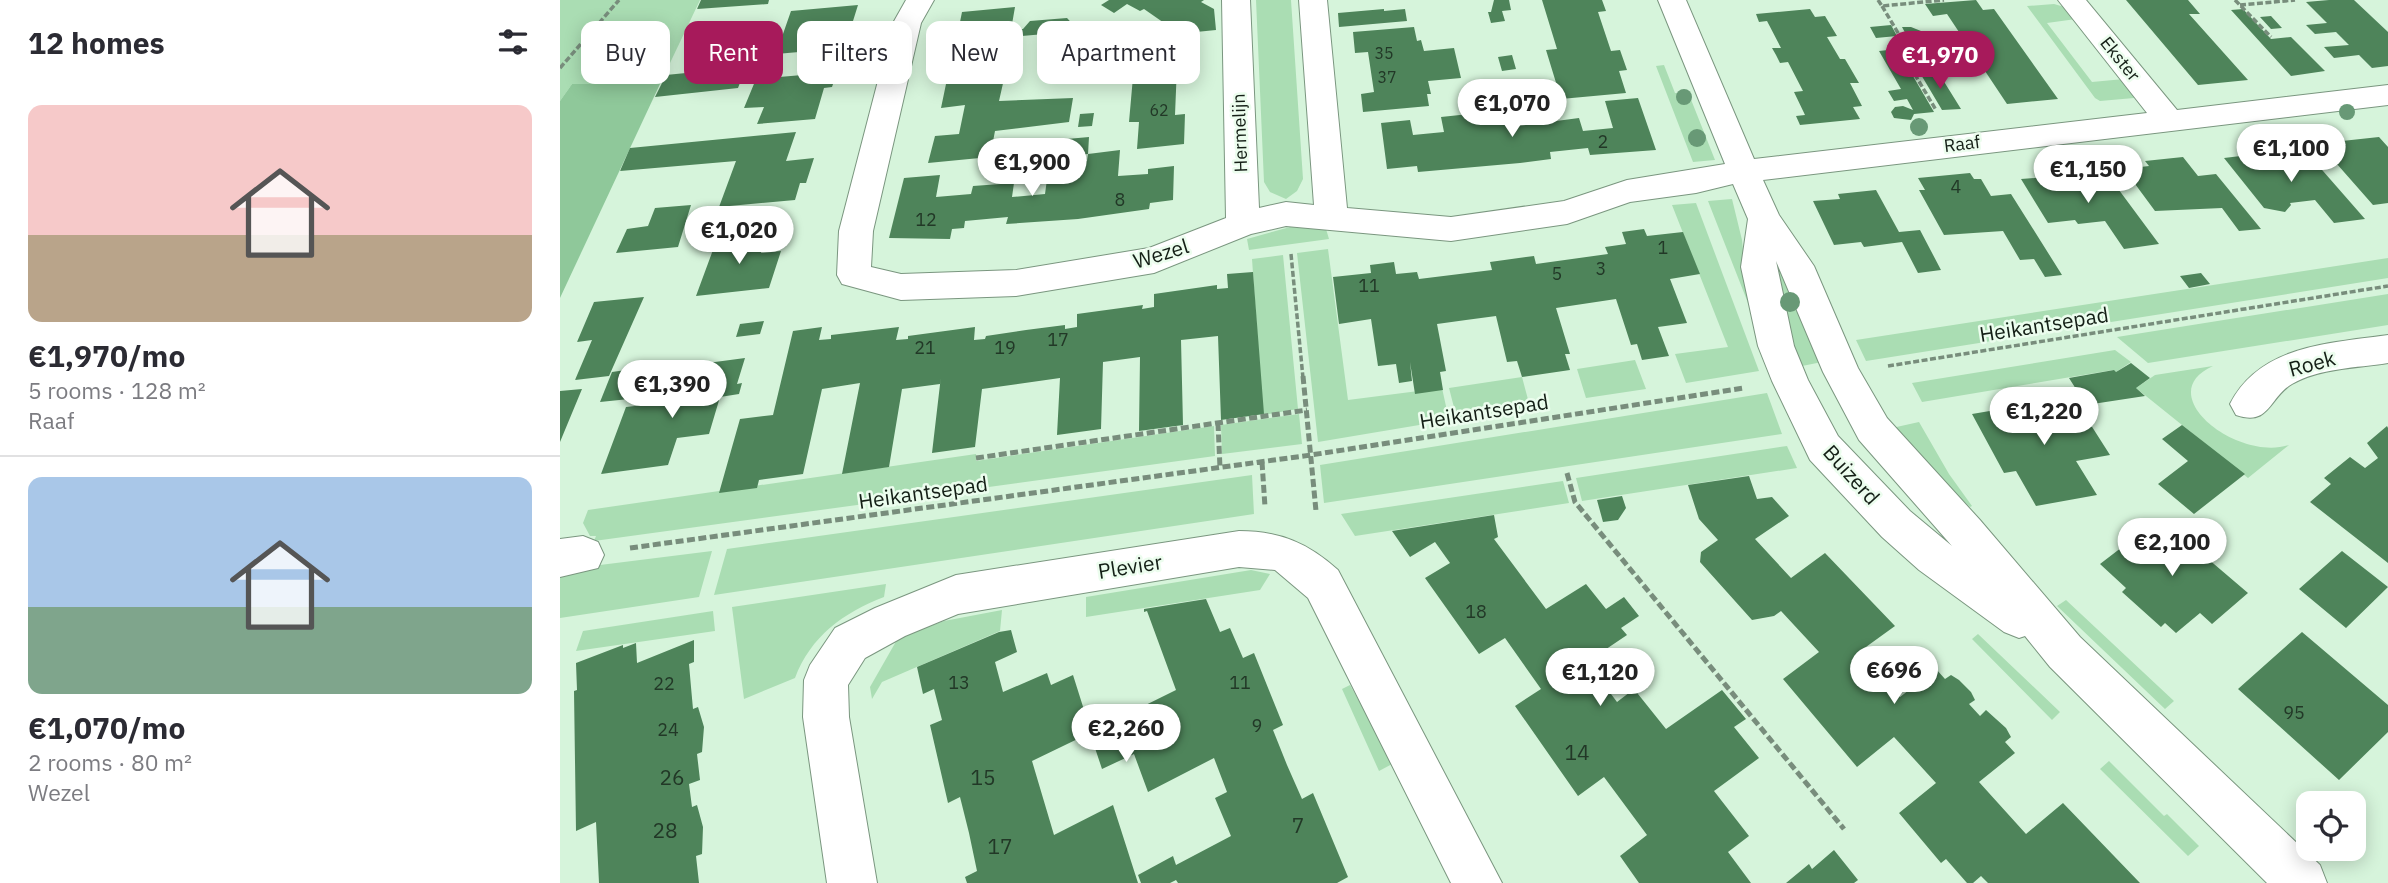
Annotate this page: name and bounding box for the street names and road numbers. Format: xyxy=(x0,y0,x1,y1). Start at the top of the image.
street label: Ekster xyxy=(2095,32,2146,86)
street label: Hermelijn xyxy=(1227,93,1252,173)
street label: Raaf xyxy=(1942,130,1982,157)
street label: Wezel xyxy=(1130,231,1192,275)
street label: Heikantsepad xyxy=(1977,300,2110,348)
street label: Roek xyxy=(2285,343,2338,383)
street label: Heikantsepad xyxy=(1417,387,1550,435)
street label: Buizerd xyxy=(1817,438,1886,510)
street label: Heikantsepad xyxy=(856,469,989,515)
street label: Plevier xyxy=(1096,547,1164,585)

